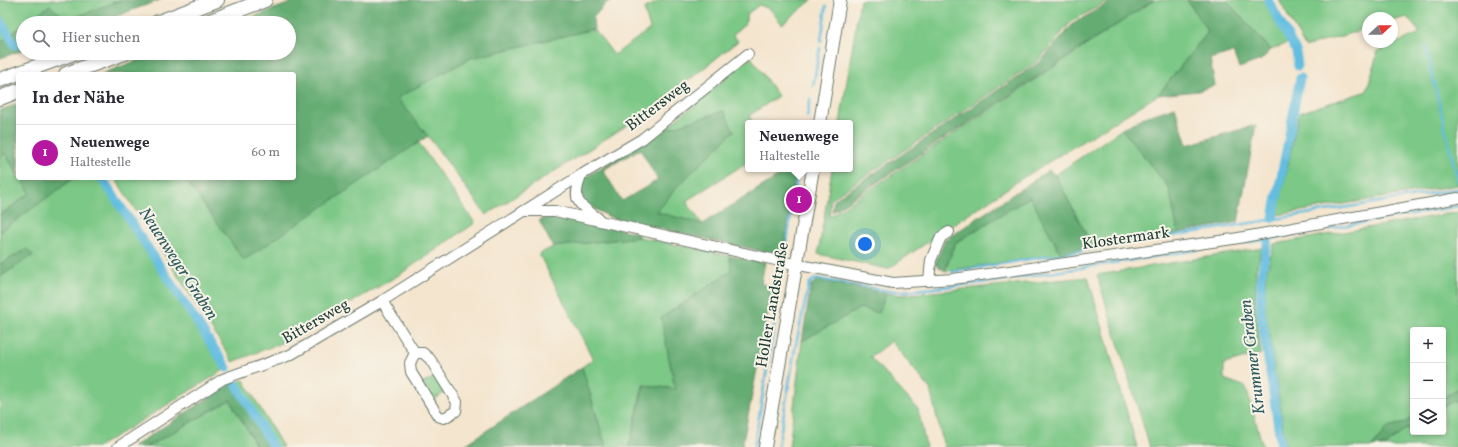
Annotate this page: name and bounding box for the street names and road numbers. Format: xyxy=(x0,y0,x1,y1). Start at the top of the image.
street label: Bittersweg xyxy=(622,75,694,137)
street label: Klostermark xyxy=(1081,222,1172,256)
street label: Holler Landstraße xyxy=(751,240,795,370)
street label: Bittersweg xyxy=(278,294,354,350)

